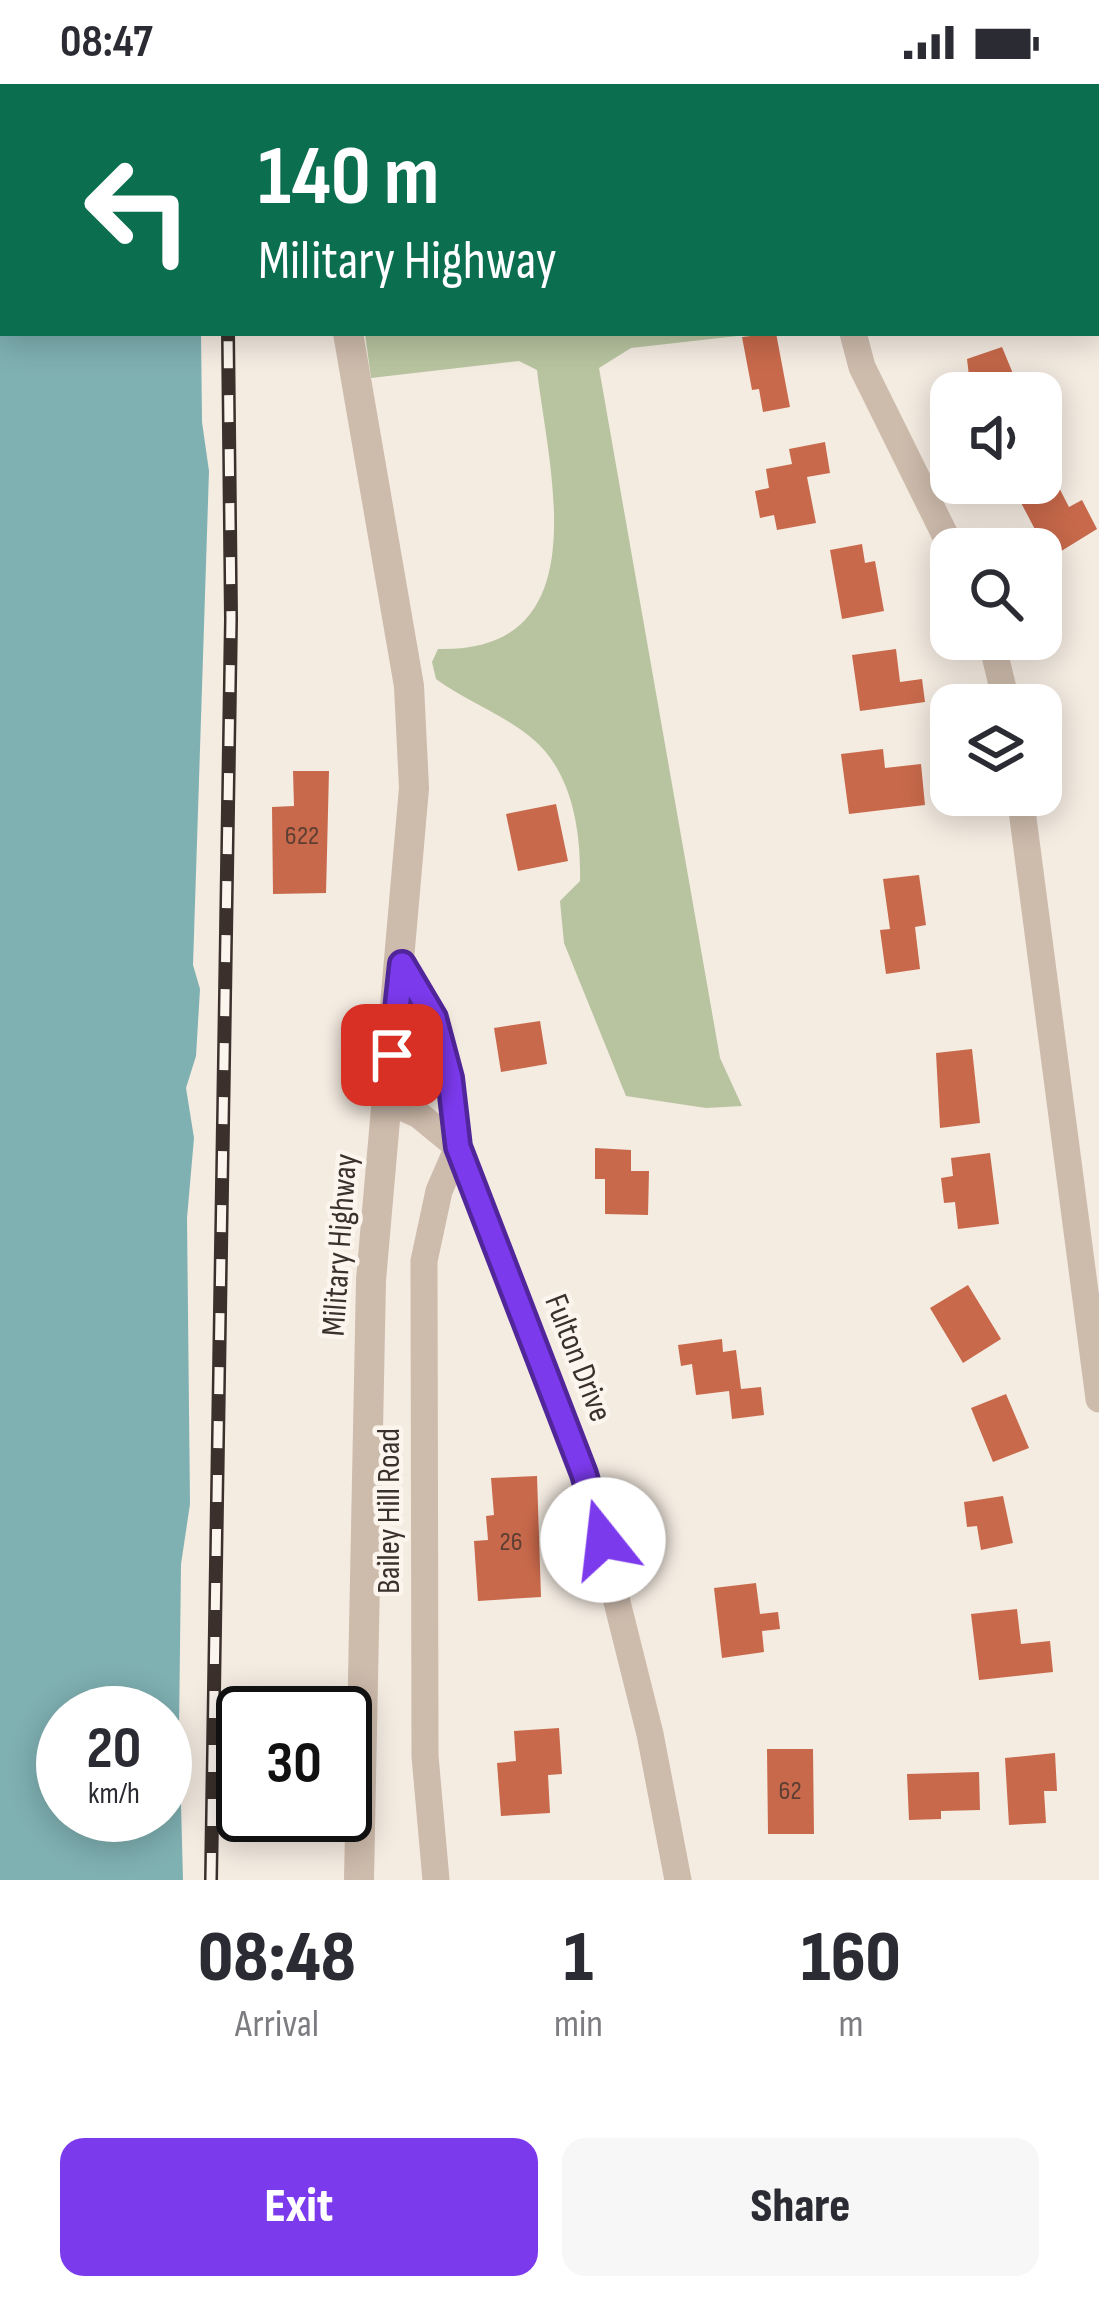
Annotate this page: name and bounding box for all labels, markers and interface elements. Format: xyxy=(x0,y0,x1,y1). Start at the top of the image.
text: 08:47 xyxy=(60,15,153,70)
text: 140 m xyxy=(258,127,439,228)
icon: left xyxy=(60,132,216,288)
text: Military Highway xyxy=(258,229,557,294)
map controls xyxy=(930,372,1062,816)
button: sound xyxy=(930,372,1062,504)
button: search xyxy=(930,528,1062,660)
button: layers xyxy=(930,684,1062,816)
house number: 622 xyxy=(285,820,319,852)
pin xyxy=(341,1004,443,1106)
icon: arrive xyxy=(359,1022,425,1088)
street label: Military Highway xyxy=(314,1152,366,1337)
street label: Fulton Drive xyxy=(536,1289,620,1427)
street label: Bailey Hill Road xyxy=(369,1428,409,1594)
position arrow xyxy=(540,1477,666,1603)
house number: 26 xyxy=(500,1526,522,1558)
speed limit sign: 30 xyxy=(216,1686,372,1842)
text: 20 xyxy=(87,1713,141,1785)
house number: 62 xyxy=(778,1775,802,1807)
text: km/h xyxy=(88,1776,140,1812)
text: 08:48 xyxy=(198,1915,356,2002)
text: 1 xyxy=(564,1915,593,2002)
text: 160 xyxy=(801,1915,901,2002)
text: Arrival xyxy=(235,2001,319,2048)
text: min xyxy=(554,2001,603,2048)
text: m xyxy=(838,2001,864,2048)
button: Exit xyxy=(60,2138,538,2276)
button: Share xyxy=(562,2138,1039,2276)

